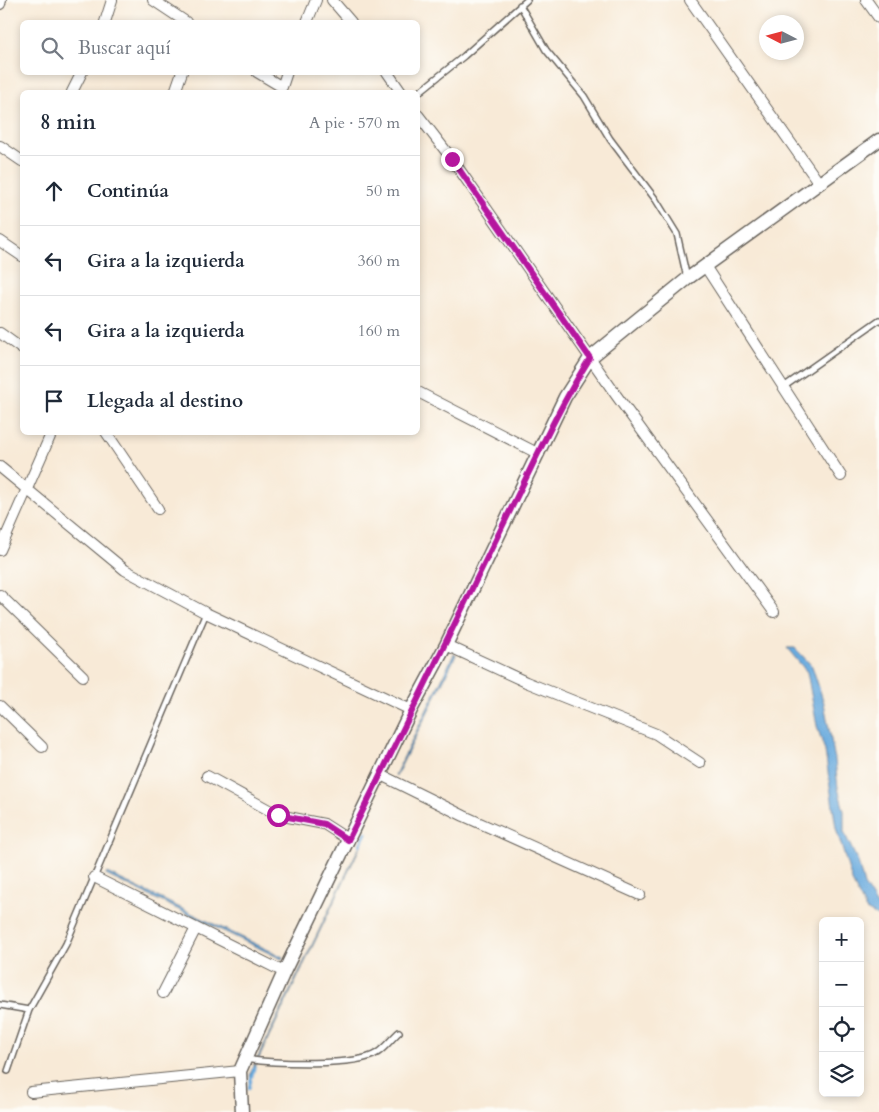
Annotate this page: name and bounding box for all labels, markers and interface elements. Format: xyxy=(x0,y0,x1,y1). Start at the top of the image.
north arrow xyxy=(759,15,804,60)
search box xyxy=(20,20,420,75)
icon: search xyxy=(38,34,66,62)
text: Buscar aquí xyxy=(78,35,171,61)
text: 8 min xyxy=(40,108,96,137)
text: A pie · 570 m xyxy=(309,112,400,134)
route end xyxy=(441,148,464,171)
icon: ahead xyxy=(40,177,68,205)
text: Continúa xyxy=(87,178,169,204)
text: 50 m xyxy=(366,180,400,202)
icon: left xyxy=(40,247,68,275)
text: Gira a la izquierda xyxy=(87,248,245,274)
text: 360 m xyxy=(358,250,400,272)
icon: left xyxy=(40,317,68,345)
text: Gira a la izquierda xyxy=(87,318,245,344)
text: 160 m xyxy=(358,320,400,342)
icon: arrive xyxy=(40,387,68,415)
text: Llegada al destino xyxy=(87,388,243,414)
route start xyxy=(267,804,290,827)
map controls xyxy=(819,917,864,1097)
button: + xyxy=(819,917,864,962)
button: − xyxy=(819,962,864,1007)
button: locate xyxy=(819,1007,864,1052)
button: layers xyxy=(819,1052,864,1097)

